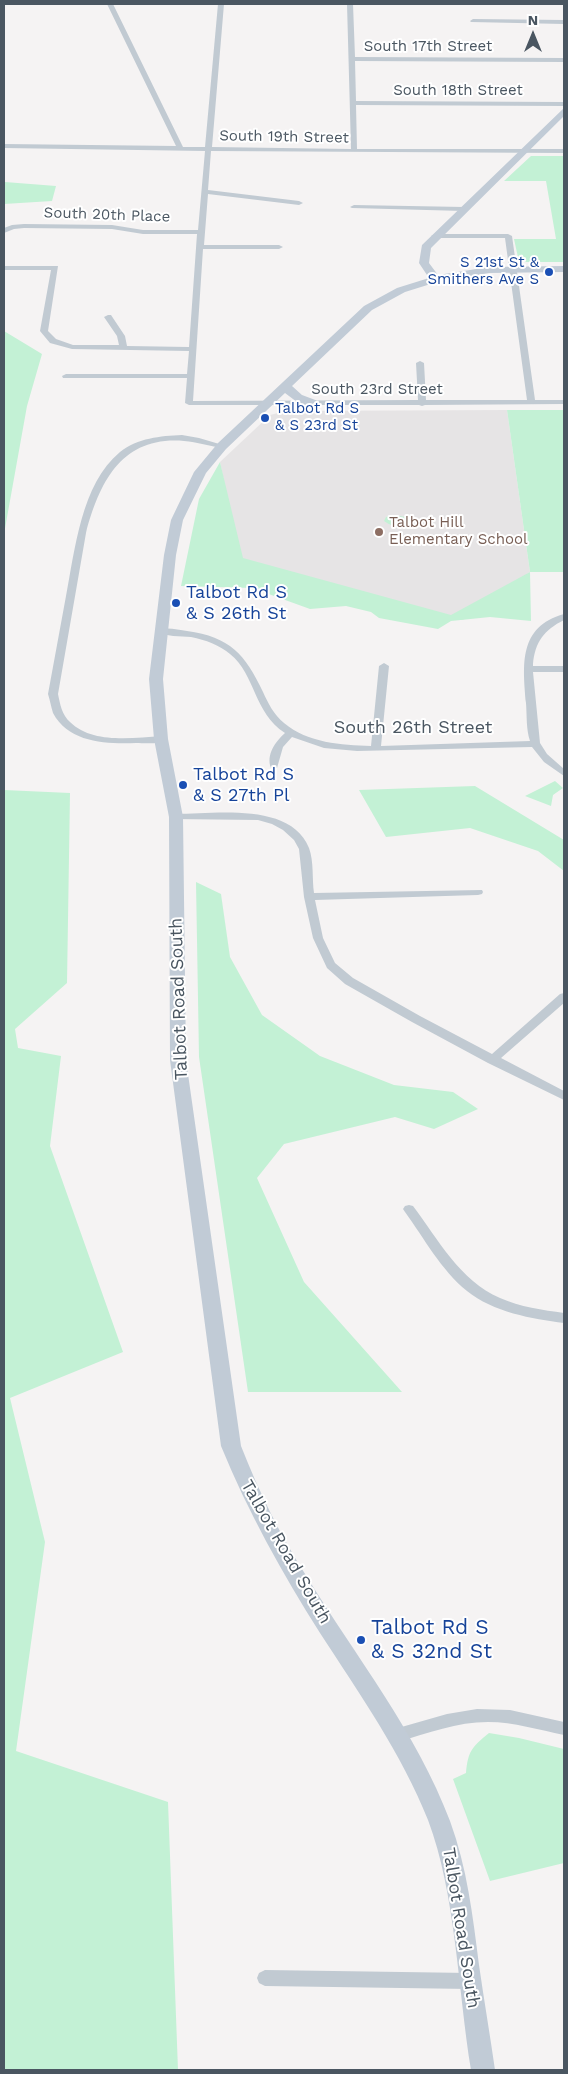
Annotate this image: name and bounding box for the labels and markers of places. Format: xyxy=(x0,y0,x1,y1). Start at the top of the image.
place label: S 21st St & Smithers Ave S xyxy=(428,254,539,289)
marker: S 21st St & Smithers Ave S xyxy=(543,266,555,278)
place label: Talbot Rd S & S 23rd St xyxy=(275,400,359,435)
marker: Talbot Rd S & S 23rd St xyxy=(259,412,271,424)
place label: Talbot Hill Elementary School xyxy=(389,514,528,549)
marker: Talbot Hill Elementary School xyxy=(373,526,385,538)
place label: Talbot Rd S & S 26th St xyxy=(186,582,287,624)
marker: Talbot Rd S & S 26th St xyxy=(170,597,182,609)
place label: Talbot Rd S & S 27th Pl xyxy=(193,764,294,806)
marker: Talbot Rd S & S 27th Pl xyxy=(177,779,189,791)
place label: Talbot Rd S & S 32nd St xyxy=(371,1615,492,1665)
marker: Talbot Rd S & S 32nd St xyxy=(355,1634,367,1646)

